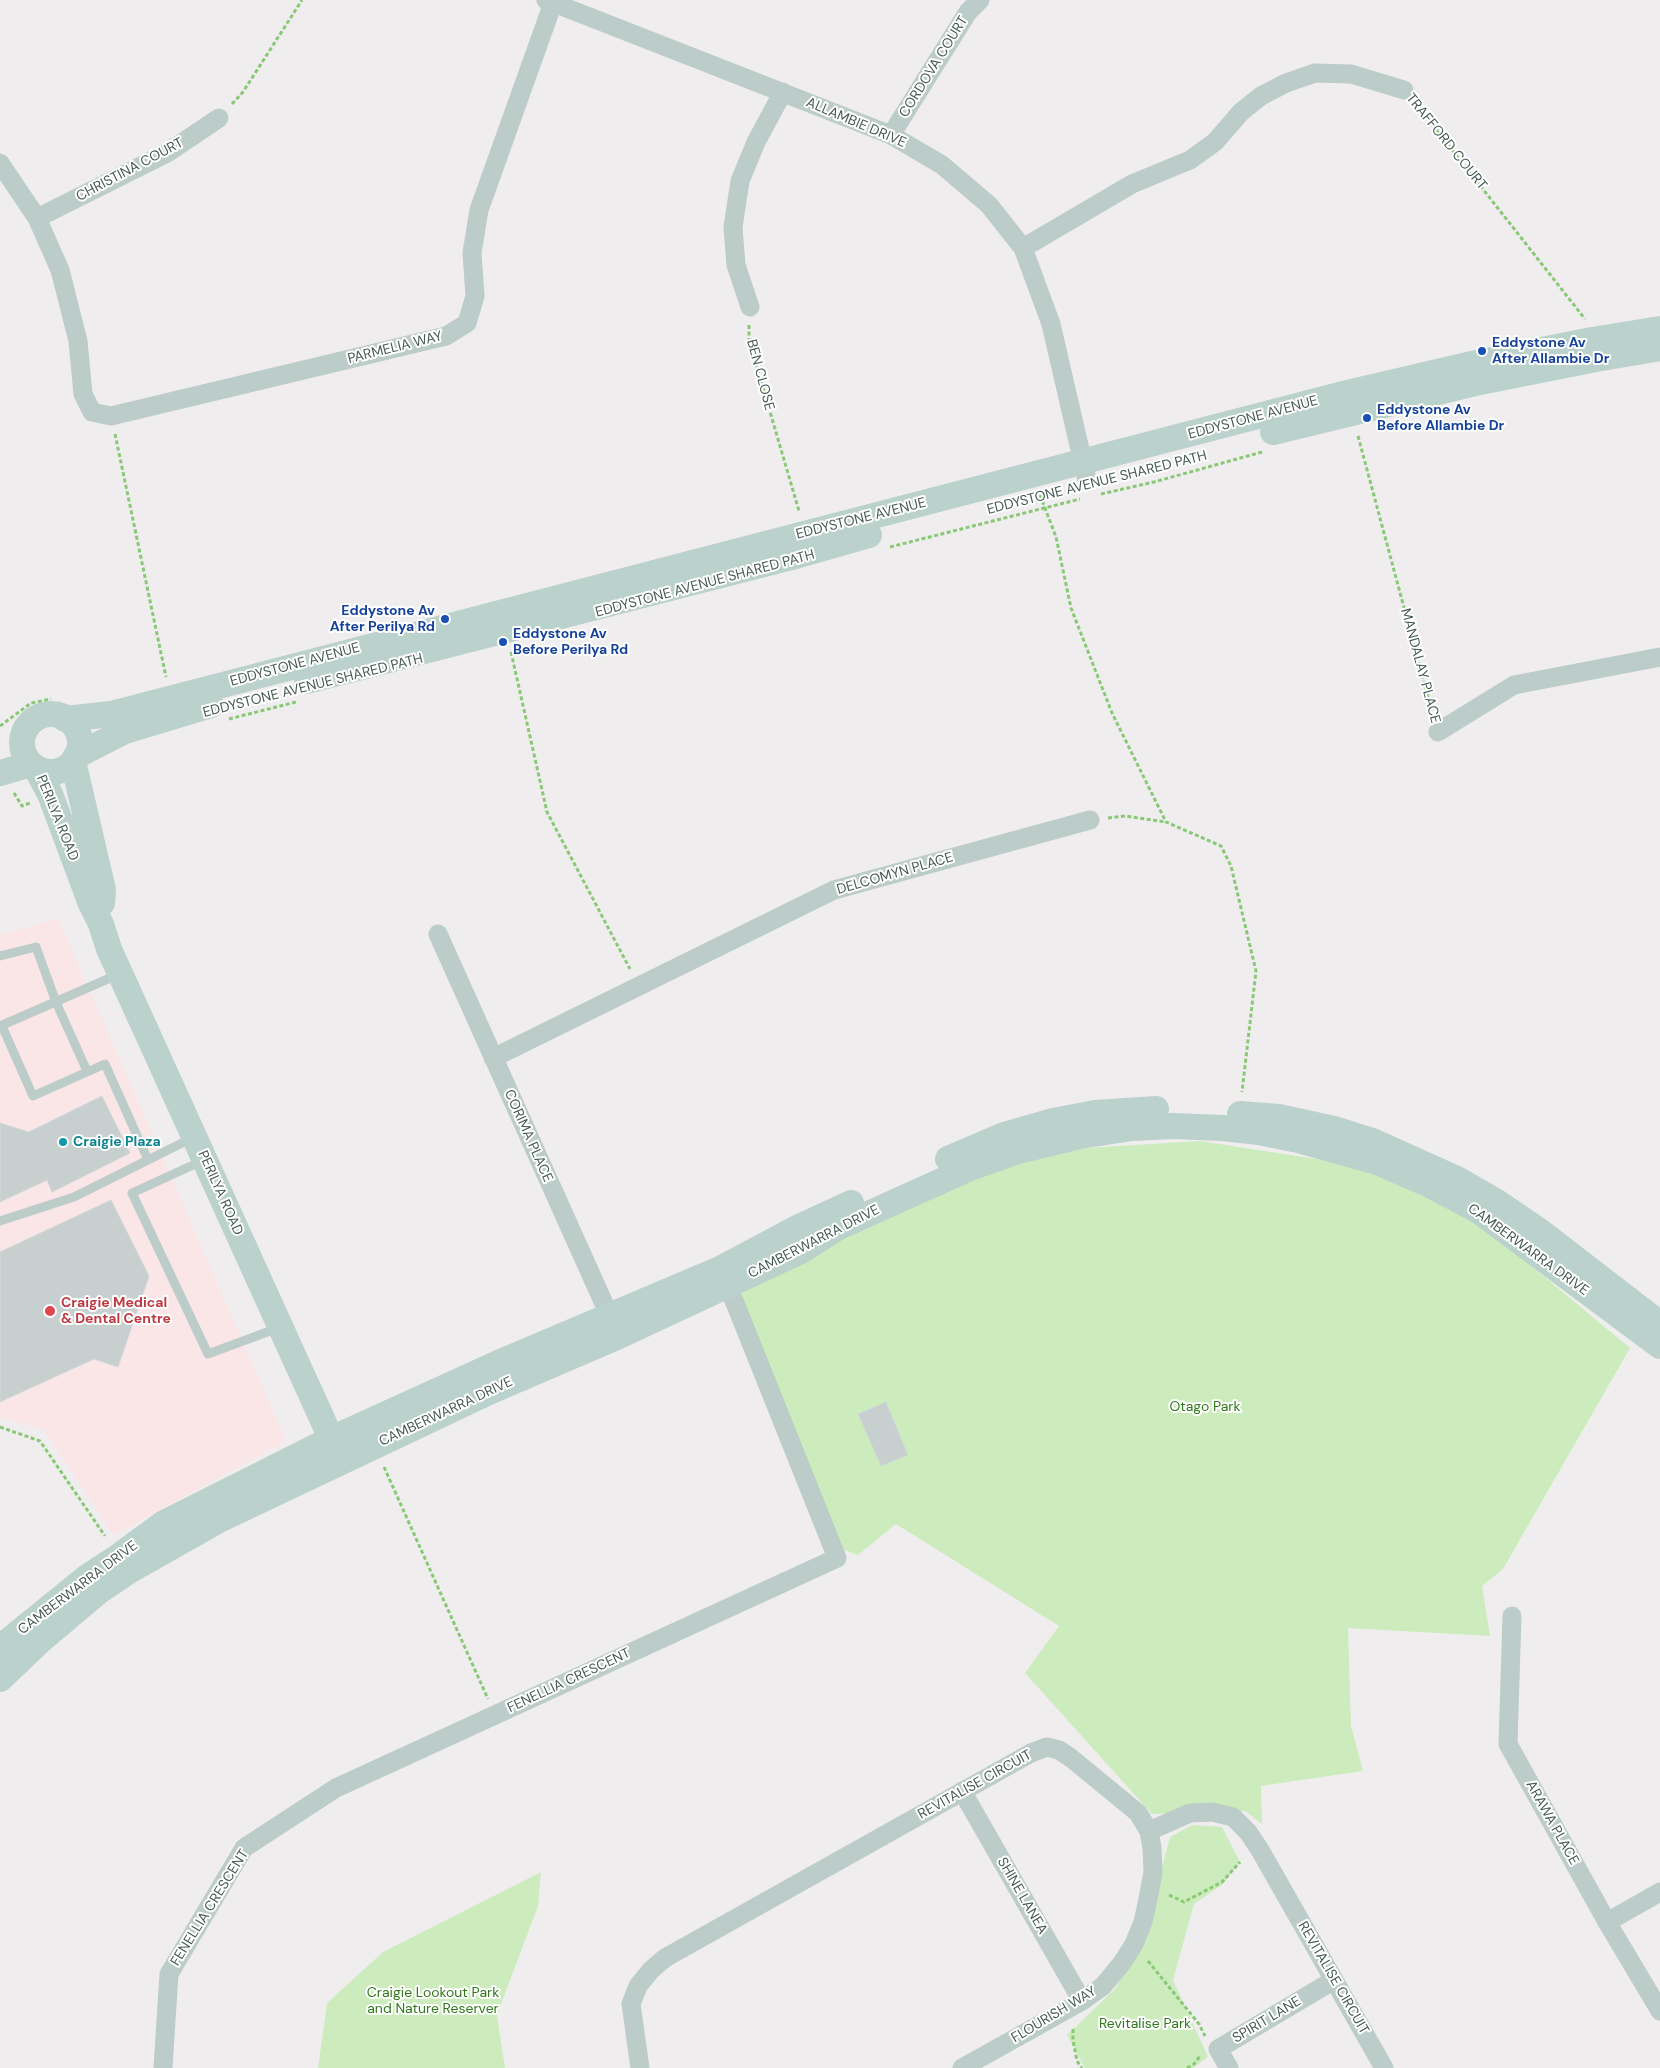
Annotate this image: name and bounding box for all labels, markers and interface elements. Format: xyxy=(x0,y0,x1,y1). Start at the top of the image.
street label: CORDOVA COURT xyxy=(896,13,972,121)
street label: TRAFFORD COURT xyxy=(1402,90,1490,194)
street label: ALLAMBIE DRIVE xyxy=(803,94,909,152)
street label: CHRISTINA COURT xyxy=(73,135,187,205)
street label: PARMELIA WAY xyxy=(346,328,444,368)
place label: Eddystone Av After Allambie Dr xyxy=(1492,335,1609,368)
street label: BEN CLOSE xyxy=(742,338,778,412)
marker: Eddystone Av After Allambie Dr xyxy=(1476,345,1488,357)
street label: EDDYSTONE AVENUE xyxy=(1186,393,1320,443)
place label: Eddystone Av Before Allambie Dr xyxy=(1377,402,1504,434)
marker: Eddystone Av Before Allambie Dr xyxy=(1361,412,1373,424)
street label: EDDYSTONE AVENUE SHARED PATH xyxy=(985,447,1209,519)
street label: EDDYSTONE AVENUE xyxy=(794,495,928,543)
street label: EDDYSTONE AVENUE SHARED PATH xyxy=(594,547,816,621)
place label: Eddystone Av After Perilya Rd xyxy=(330,603,435,636)
street label: MANDALAY PLACE xyxy=(1397,607,1443,725)
marker: Eddystone Av After Perilya Rd xyxy=(439,613,451,625)
place label: Eddystone Av Before Perilya Rd xyxy=(513,626,628,658)
marker: Eddystone Av Before Perilya Rd xyxy=(497,636,509,648)
street label: EDDYSTONE AVENUE xyxy=(228,640,362,690)
street label: EDDYSTONE AVENUE SHARED PATH xyxy=(201,650,425,722)
street label: PERILYA ROAD xyxy=(32,773,82,863)
street label: DELCOMYN PLACE xyxy=(835,849,955,899)
street label: CORIMA PLACE xyxy=(500,1087,556,1185)
place label: Craigie Plaza xyxy=(73,1134,161,1150)
marker: Craigie Plaza xyxy=(57,1136,69,1148)
street label: PERILYA ROAD xyxy=(194,1148,246,1238)
street label: CAMBERWARRA DRIVE xyxy=(1464,1200,1592,1300)
street label: CAMBERWARRA DRIVE xyxy=(745,1202,883,1282)
place label: Craigie Medical & Dental Centre xyxy=(61,1295,171,1328)
marker: Craigie Medical & Dental Centre xyxy=(43,1304,57,1318)
street label: CAMBERWARRA DRIVE xyxy=(377,1374,515,1450)
park label: Otago Park xyxy=(1169,1399,1241,1415)
street label: CAMBERWARRA DRIVE xyxy=(15,1538,141,1638)
street label: FENELLIA CRESCENT xyxy=(505,1645,633,1717)
street label: REVITALISE CIRCUIT xyxy=(915,1747,1035,1823)
street label: ARAWA PLACE xyxy=(1522,1778,1582,1868)
street label: FENELLIA CRESCENT xyxy=(167,1847,253,1969)
street label: SHINE LANEA xyxy=(993,1855,1051,1937)
street label: REVITALISE CIRCUIT xyxy=(1294,1919,1372,2037)
street label: FLOURISH WAY xyxy=(1009,1983,1099,2047)
park label: Craigie Lookout Park and Nature Reserver xyxy=(367,1985,499,2018)
street label: SPIRIT LANE xyxy=(1230,1993,1304,2047)
park label: Revitalise Park xyxy=(1099,2016,1191,2032)

